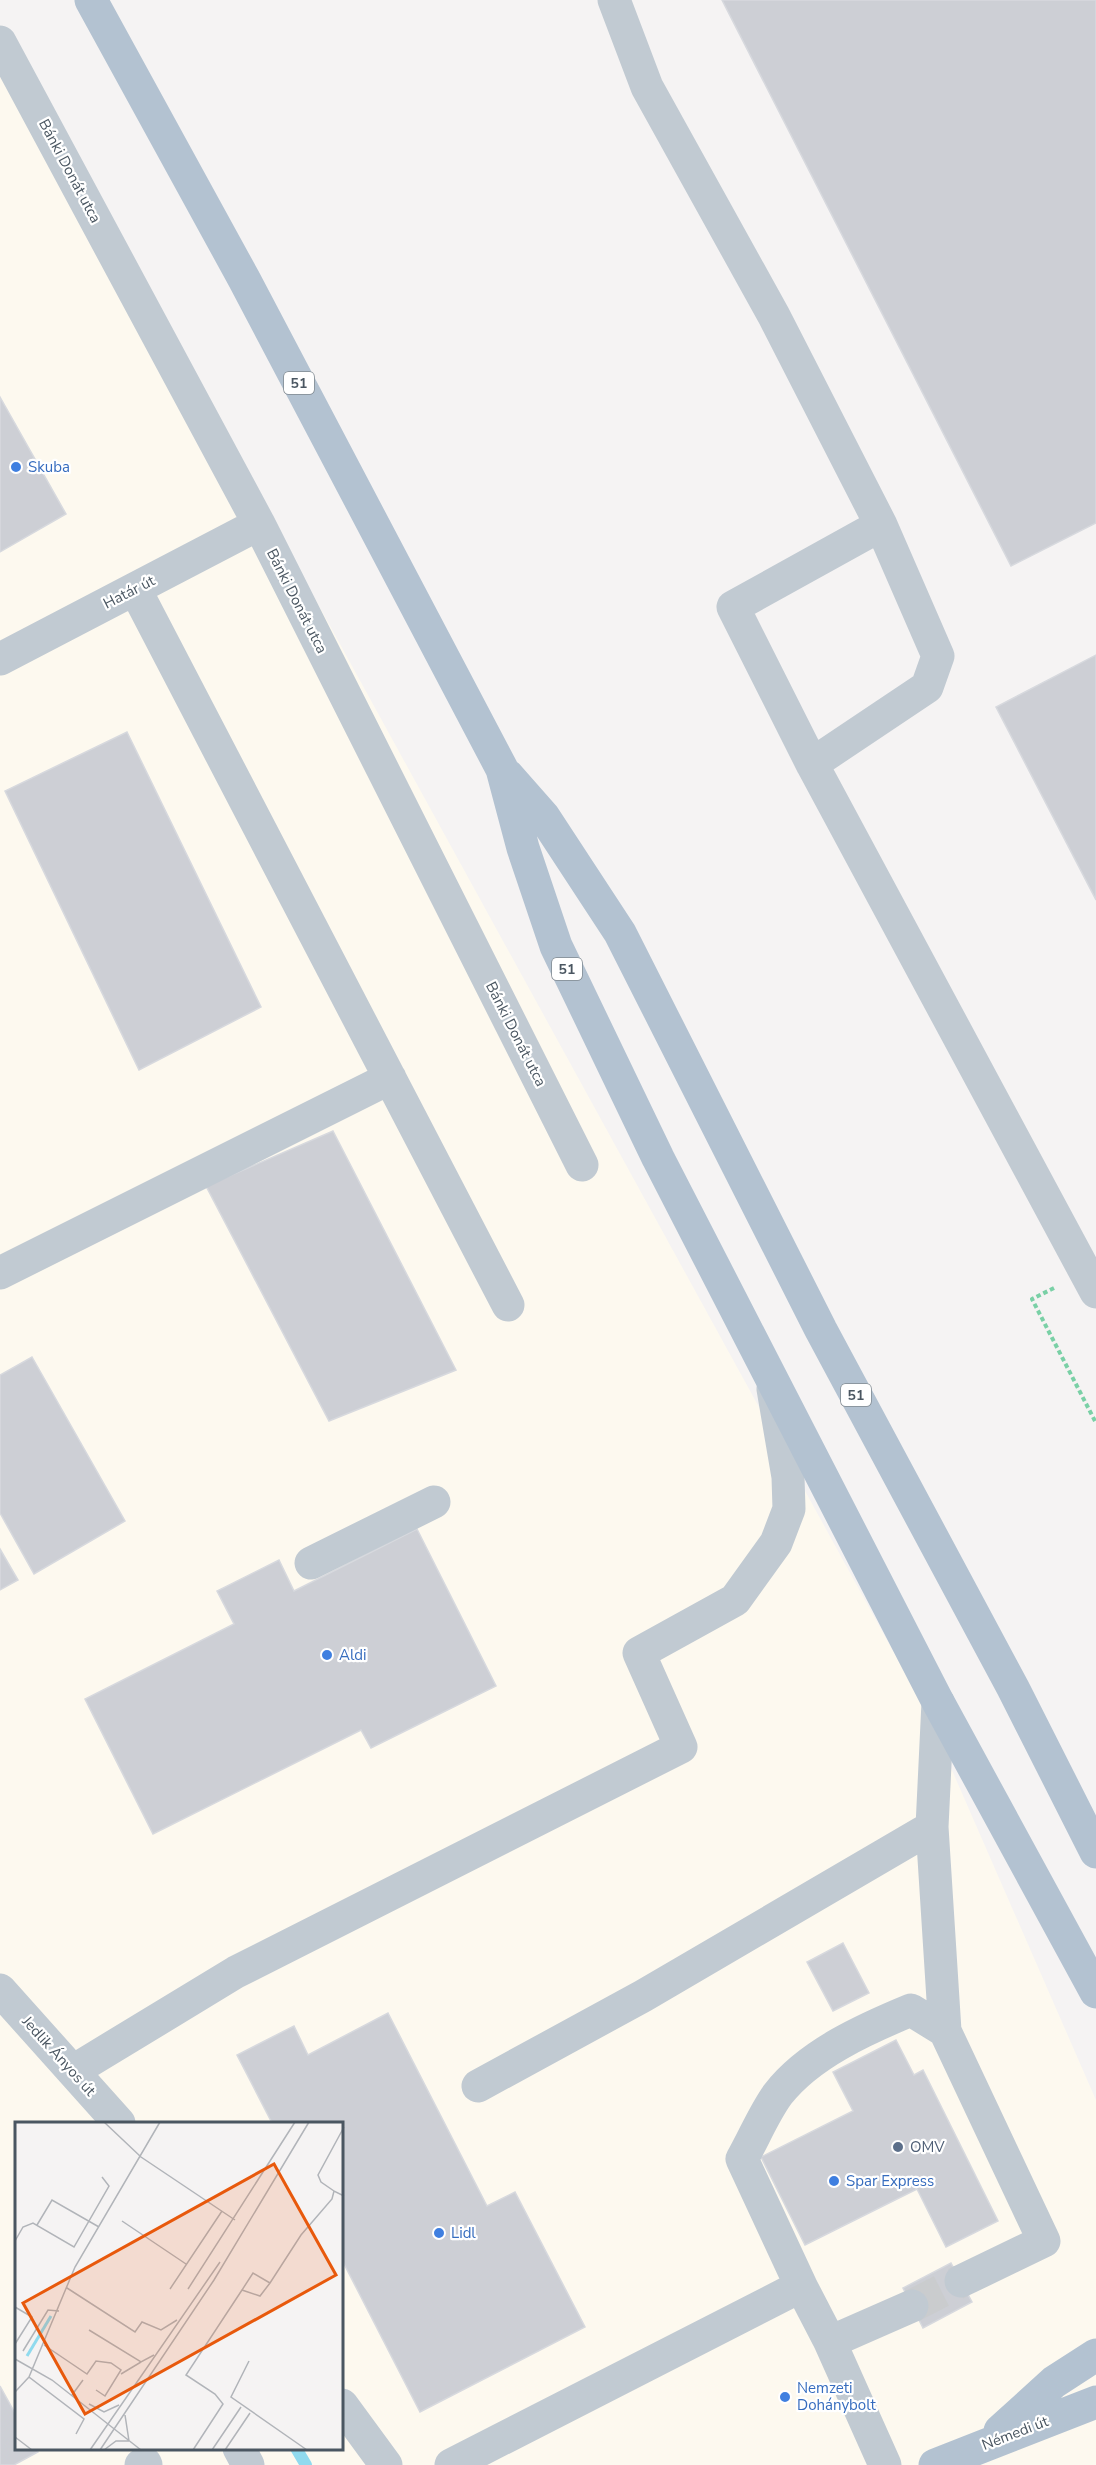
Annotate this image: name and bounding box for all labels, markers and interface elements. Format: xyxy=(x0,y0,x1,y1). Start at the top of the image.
street label: Bánki Donát utca xyxy=(34,116,106,226)
road number: 51 xyxy=(284,372,314,394)
place label: Skuba xyxy=(28,457,70,477)
marker: Skuba xyxy=(9,460,23,474)
street label: Bánki Donát utca xyxy=(262,545,332,657)
street label: Határ út xyxy=(100,570,159,614)
road number: 51 xyxy=(552,958,582,980)
street label: Bánki Donát utca xyxy=(481,978,551,1090)
road number: 51 xyxy=(841,1384,871,1406)
place label: Aldi xyxy=(339,1645,367,1665)
marker: Aldi xyxy=(320,1648,334,1662)
street label: Jedlik Ányos út xyxy=(17,2011,101,2101)
inset map xyxy=(15,2122,344,2450)
place label: OMV xyxy=(910,2137,945,2157)
marker: OMV xyxy=(891,2140,905,2154)
place label: Spar Express xyxy=(846,2171,934,2191)
marker: Spar Express xyxy=(827,2174,841,2188)
place label: Lidl xyxy=(451,2223,476,2243)
marker: Lidl xyxy=(432,2226,446,2240)
place label: Nemzeti Dohánybolt xyxy=(797,2378,876,2415)
marker: Nemzeti Dohánybolt xyxy=(778,2390,792,2404)
street label: Némedi út xyxy=(979,2411,1052,2455)

